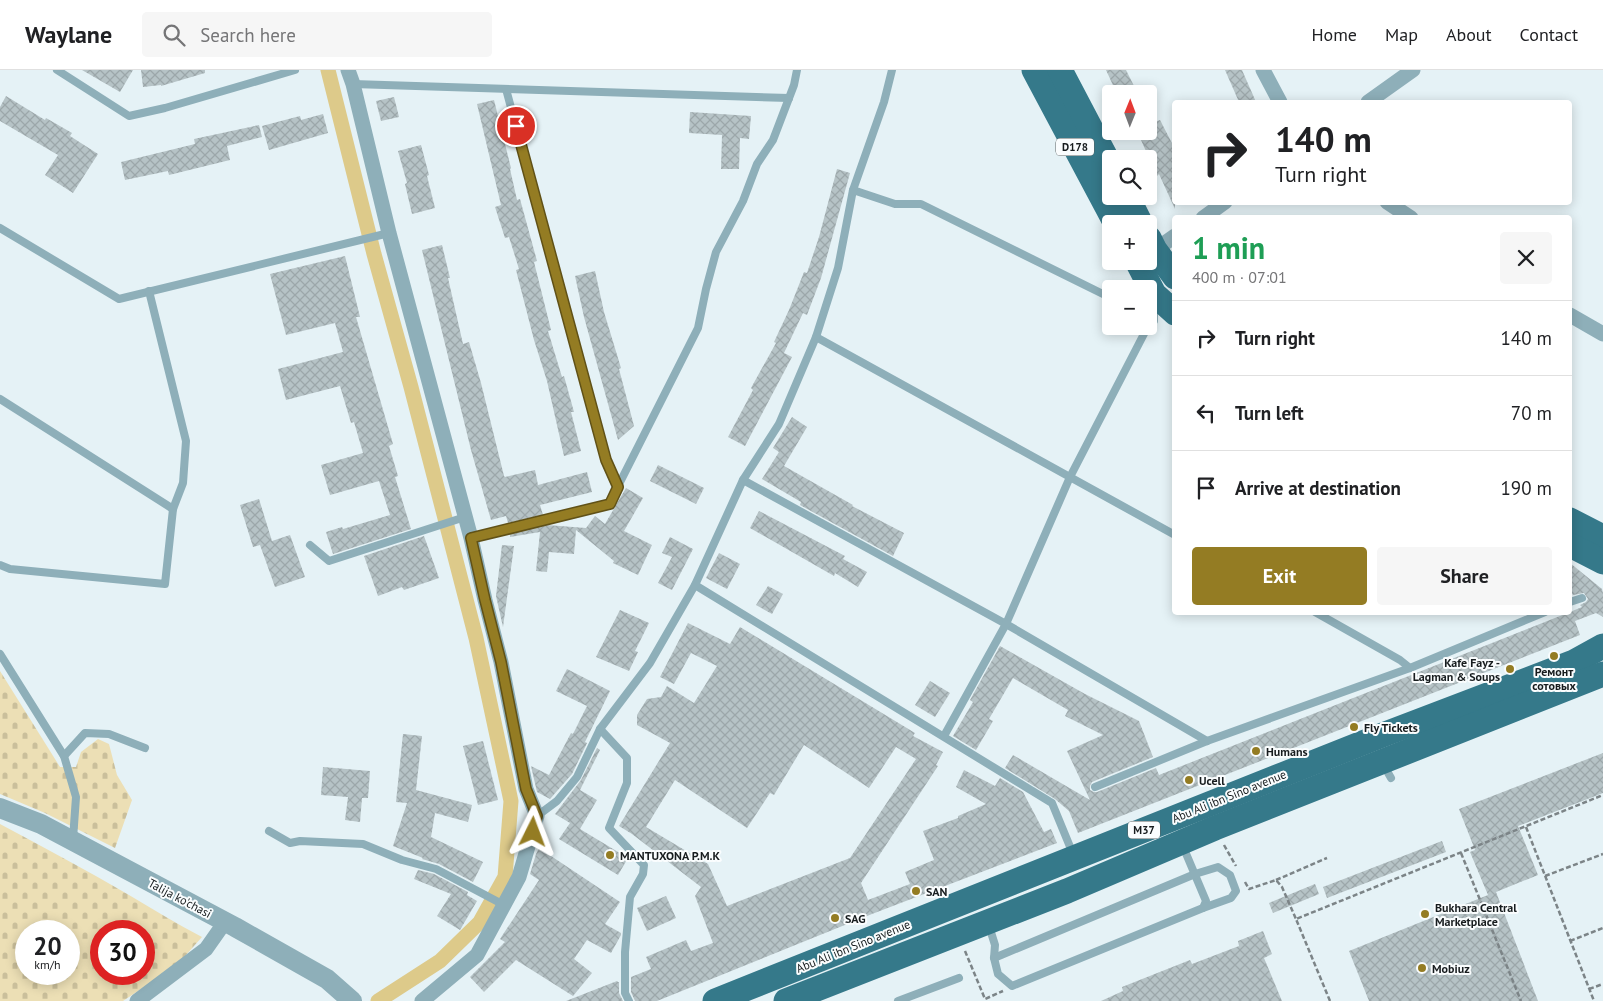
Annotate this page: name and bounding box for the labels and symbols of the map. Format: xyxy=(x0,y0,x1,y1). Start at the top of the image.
north arrow xyxy=(1102,85,1158,140)
pin xyxy=(495,105,537,147)
road number: D178 xyxy=(1056,138,1094,156)
marker: Ремонт сотовых xyxy=(1548,650,1560,662)
place label: Kafe Fayz - Lagman & Soups xyxy=(1413,655,1500,684)
marker: Kafe Fayz - Lagman & Soups xyxy=(1504,663,1516,675)
place label: Ремонт сотовых xyxy=(1532,664,1576,693)
place label: Fly Tickets xyxy=(1364,720,1418,735)
marker: Fly Tickets xyxy=(1348,721,1360,733)
place label: Humans xyxy=(1266,744,1307,759)
marker: Humans xyxy=(1250,745,1262,757)
street label: Abu Ali ibn Sino avenue xyxy=(1170,766,1288,826)
place label: Ucell xyxy=(1199,773,1225,788)
marker: Ucell xyxy=(1183,774,1195,786)
position arrow xyxy=(506,805,558,857)
road number: M37 xyxy=(1128,822,1160,838)
place label: MANTUXONA P.M.K xyxy=(620,848,721,863)
marker: MANTUXONA P.M.K xyxy=(604,849,616,861)
street label: Talija ko'chasi xyxy=(146,875,214,921)
place label: SAN xyxy=(926,884,948,899)
marker: SAN xyxy=(910,885,922,897)
place label: Bukhara Central Marketplace xyxy=(1435,900,1517,929)
marker: Bukhara Central Marketplace xyxy=(1419,908,1431,920)
place label: SAG xyxy=(845,911,866,926)
marker: SAG xyxy=(829,912,841,924)
street label: Abu Ali ibn Sino avenue xyxy=(794,916,912,976)
speed limit sign: 30 xyxy=(90,920,155,985)
place label: Mobiuz xyxy=(1432,961,1470,976)
marker: Mobiuz xyxy=(1416,962,1428,974)

